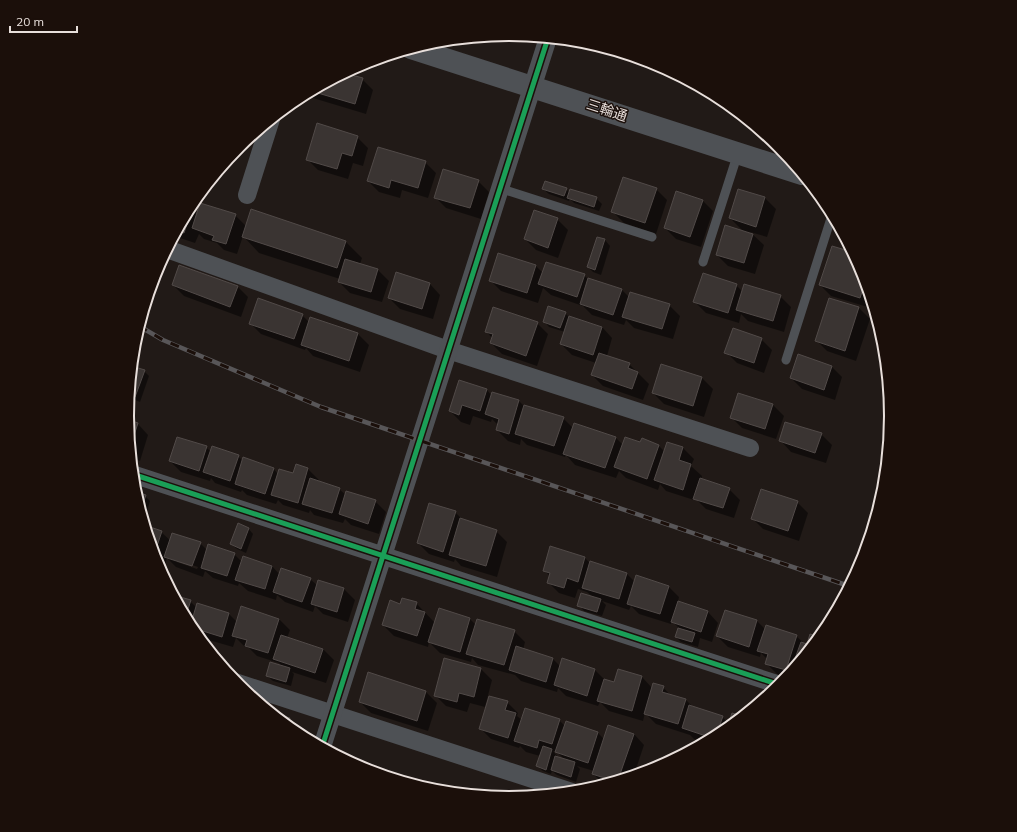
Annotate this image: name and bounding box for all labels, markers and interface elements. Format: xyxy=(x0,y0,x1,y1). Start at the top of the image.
scale bar xyxy=(10,8,77,34)
text: 20 m xyxy=(16,14,44,29)
street label: 三輪通 xyxy=(584,95,630,125)

